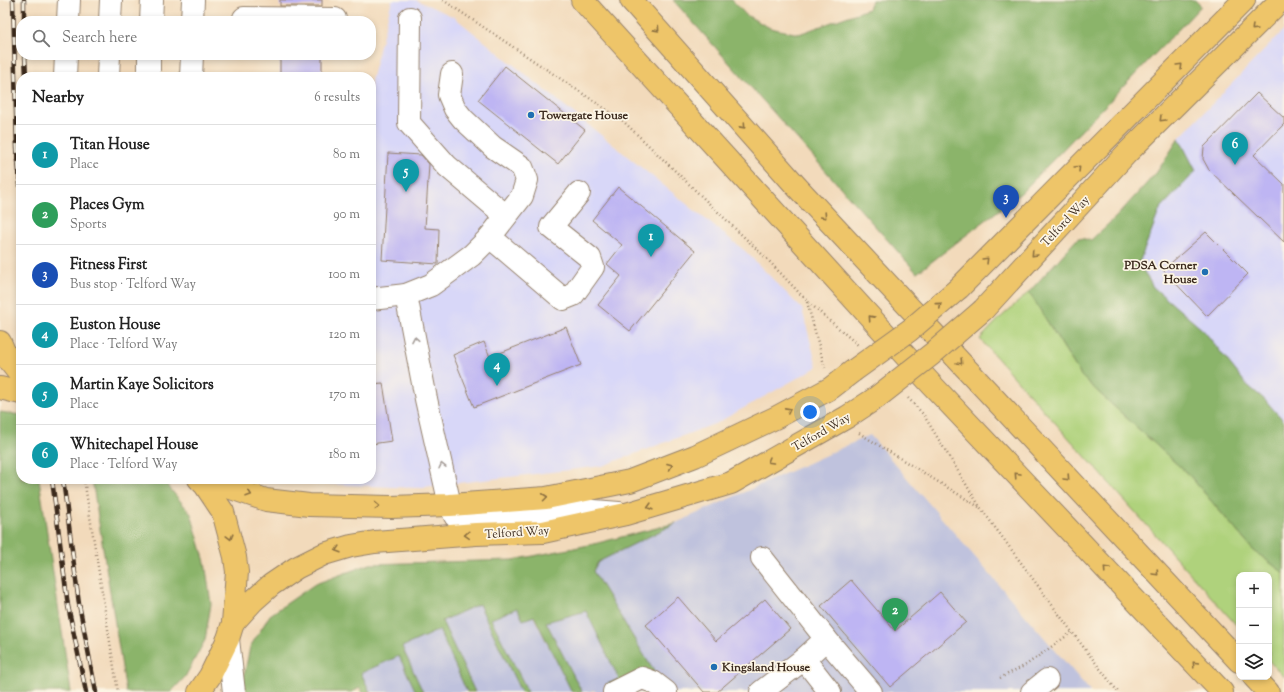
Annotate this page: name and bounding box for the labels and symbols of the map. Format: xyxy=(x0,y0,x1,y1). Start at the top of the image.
one-way arrow xyxy=(1251,23,1259,31)
one-way arrow xyxy=(652,24,659,32)
one-way arrow xyxy=(1175,63,1183,71)
place label: Towergate House xyxy=(538,107,629,125)
marker: Towergate House xyxy=(526,110,536,120)
one-way arrow xyxy=(1159,114,1167,122)
one-way arrow xyxy=(738,122,745,129)
pin: 6 xyxy=(1222,132,1248,165)
pin: 5 xyxy=(393,159,419,192)
one-way arrow xyxy=(1073,165,1081,173)
pin: 3 xyxy=(993,185,1019,218)
street label: Telford Way xyxy=(1037,192,1094,251)
one-way arrow xyxy=(819,211,826,218)
pin: 1 xyxy=(638,224,664,257)
one-way arrow xyxy=(1032,250,1039,257)
one-way arrow xyxy=(982,257,989,265)
place label: PDSA Corner House xyxy=(1123,257,1197,289)
marker: PDSA Corner House xyxy=(1200,267,1210,277)
one-way arrow xyxy=(935,302,942,309)
one-way arrow xyxy=(868,315,876,323)
one-way arrow xyxy=(411,336,420,342)
pin: 4 xyxy=(484,353,510,386)
one-way arrow xyxy=(955,357,962,365)
your location xyxy=(800,402,820,422)
one-way arrow xyxy=(784,408,791,415)
street label: Telford Way xyxy=(789,409,854,457)
one-way arrow xyxy=(767,456,774,463)
one-way arrow xyxy=(667,462,674,470)
one-way arrow xyxy=(438,463,446,470)
one-way arrow xyxy=(1014,472,1021,479)
one-way arrow xyxy=(1063,473,1070,481)
one-way arrow xyxy=(245,489,252,498)
one-way arrow xyxy=(542,493,548,502)
one-way arrow xyxy=(374,502,380,511)
one-way arrow xyxy=(646,502,653,511)
street label: Telford Way xyxy=(484,522,550,544)
one-way arrow xyxy=(464,530,470,539)
one-way arrow xyxy=(225,533,234,540)
one-way arrow xyxy=(335,545,342,554)
one-way arrow xyxy=(1103,566,1111,574)
one-way arrow xyxy=(1151,568,1159,576)
pin: 2 xyxy=(882,598,908,631)
place label: Kingsland House xyxy=(721,659,811,677)
one-way arrow xyxy=(1192,661,1200,669)
marker: Kingsland House xyxy=(709,662,719,672)

